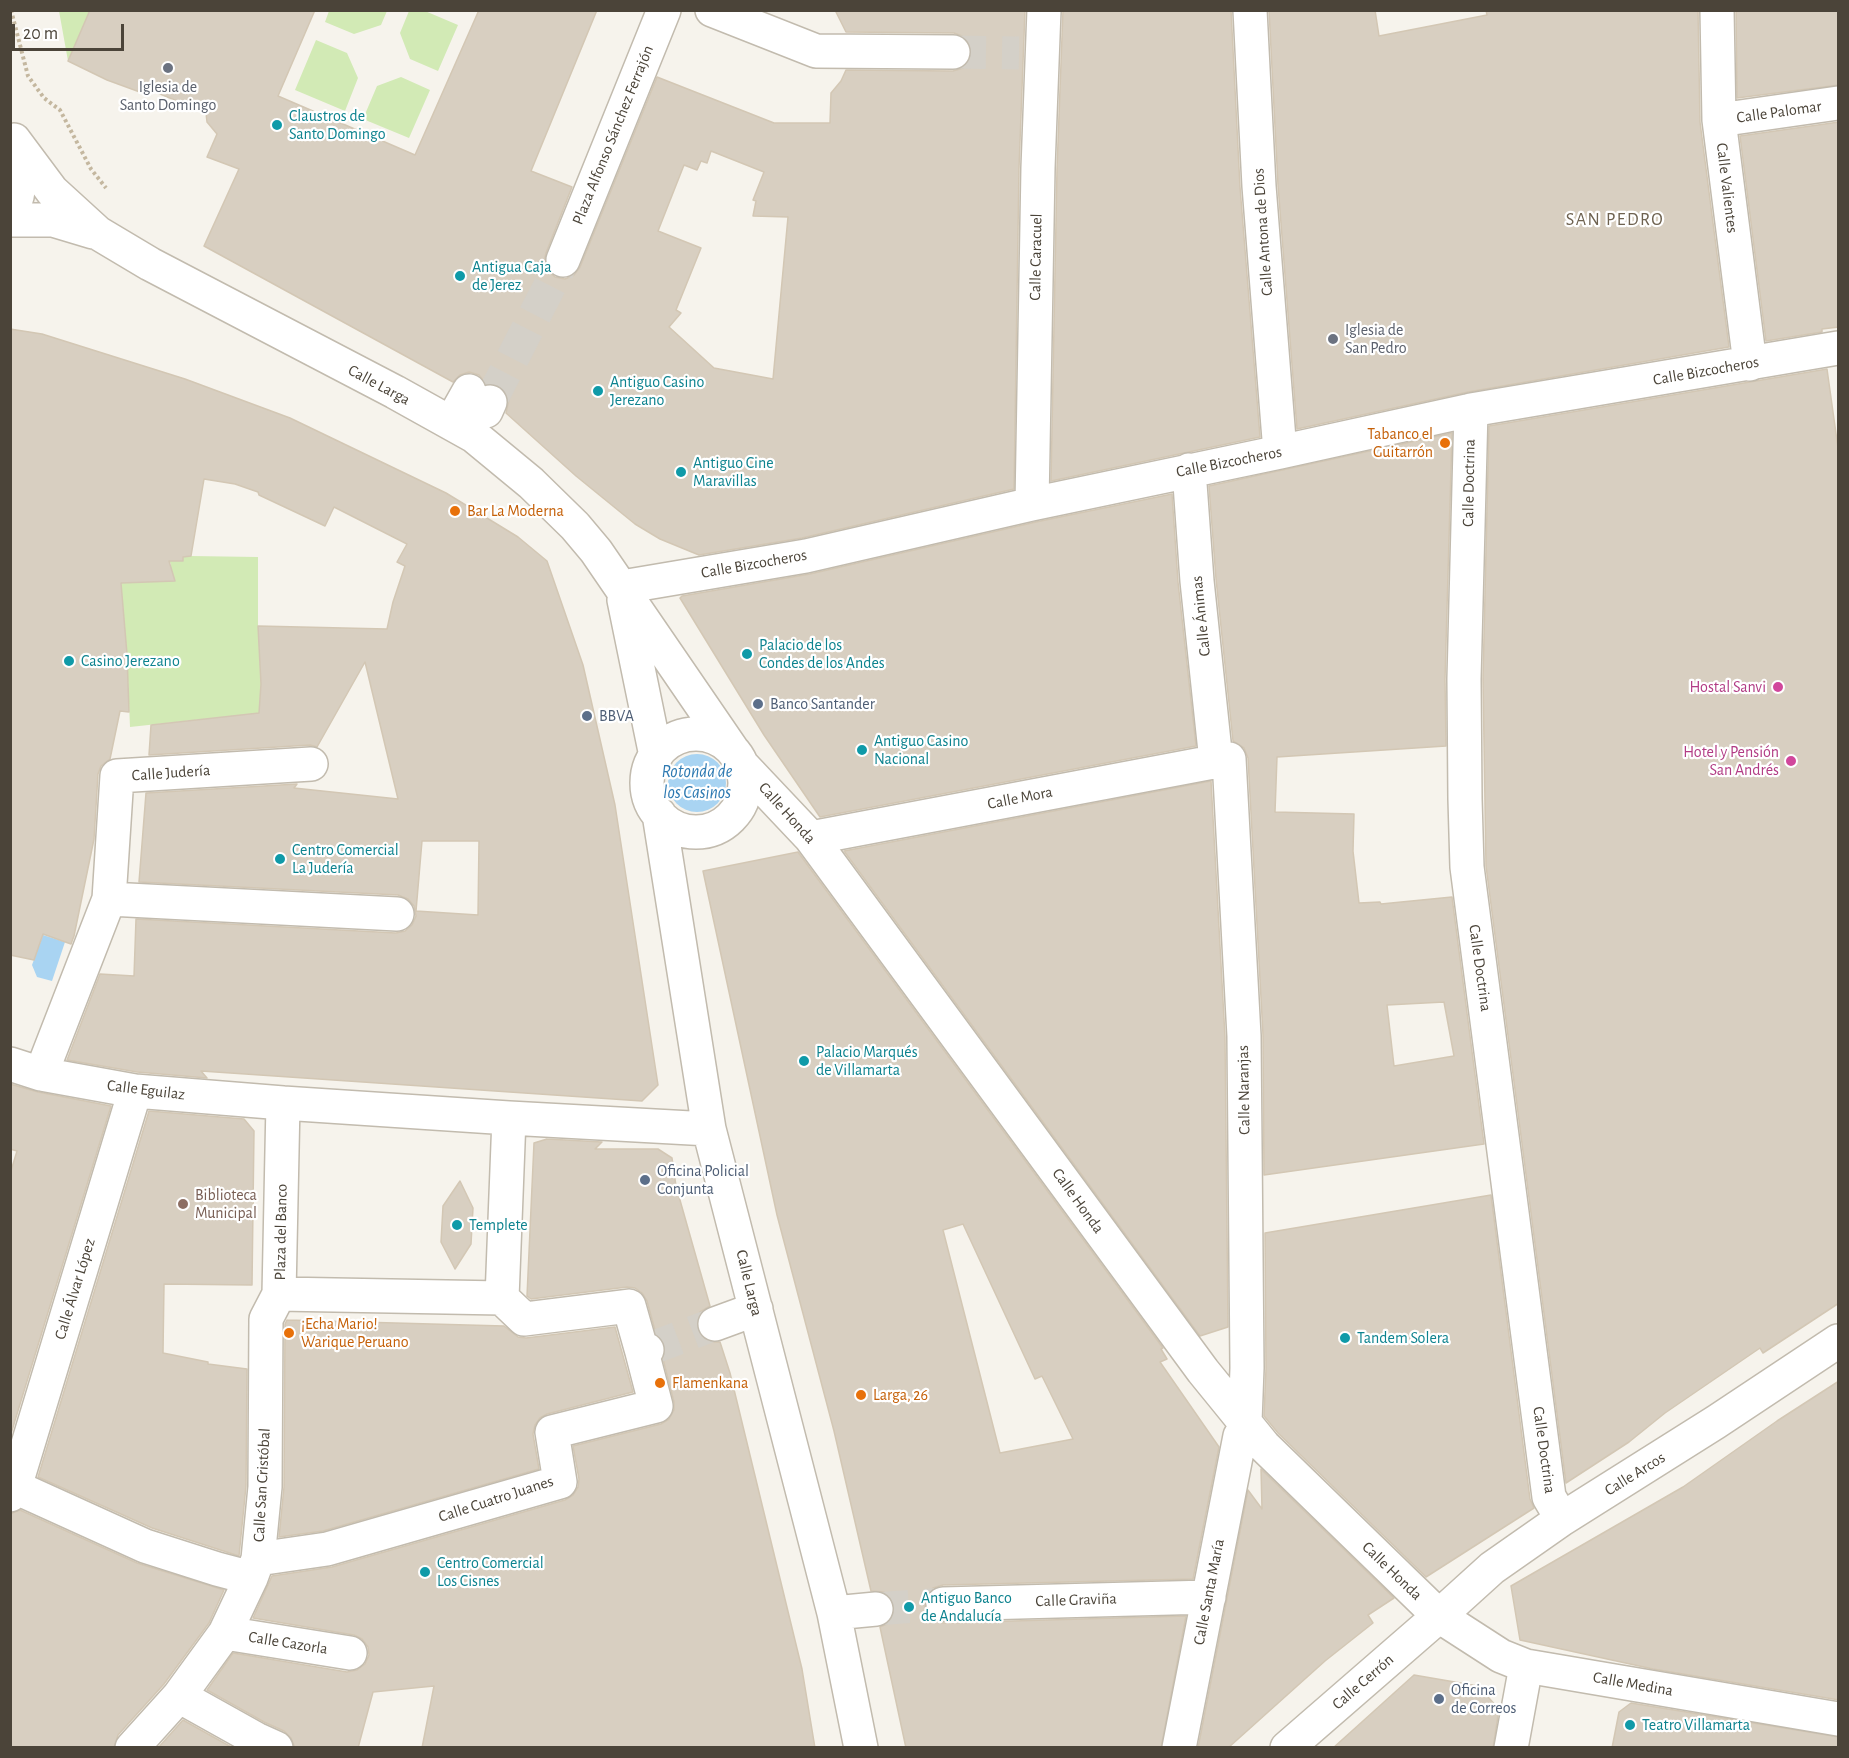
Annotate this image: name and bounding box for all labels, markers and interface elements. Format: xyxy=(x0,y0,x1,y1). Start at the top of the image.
scale bar xyxy=(15,12,128,50)
text: 20 m xyxy=(23,25,58,43)
street label: Plaza Alfonso Sánchez Ferrajón xyxy=(568,43,658,227)
marker: Iglesia de Santo Domingo xyxy=(161,61,175,75)
place label: Iglesia de Santo Domingo xyxy=(120,77,216,115)
street label: Calle Palomar xyxy=(1735,97,1823,127)
place label: Claustros de Santo Domingo xyxy=(289,106,386,144)
marker: Claustros de Santo Domingo xyxy=(270,118,284,132)
street label: Calle Valientes xyxy=(1712,142,1742,234)
street label: Calle Antona de Dios xyxy=(1249,167,1277,297)
district label: SAN PEDRO xyxy=(1566,209,1664,231)
street label: Calle Caracuel xyxy=(1026,213,1046,301)
place label: Antigua Caja de Jerez xyxy=(472,257,552,295)
marker: Antigua Caja de Jerez xyxy=(453,269,467,283)
place label: Iglesia de San Pedro xyxy=(1345,320,1407,358)
marker: Iglesia de San Pedro xyxy=(1326,332,1340,346)
street label: Calle Bizcocheros xyxy=(1652,352,1760,390)
street label: Calle Larga xyxy=(345,361,413,409)
place label: Antiguo Casino Jerezano xyxy=(610,372,704,410)
marker: Antiguo Casino Jerezano xyxy=(591,384,605,398)
place label: Tabanco el Guitarrón xyxy=(1367,424,1433,462)
marker: Tabanco el Guitarrón xyxy=(1438,436,1452,450)
street label: Calle Doctrina xyxy=(1459,439,1479,527)
street label: Calle Bizcocheros xyxy=(1175,442,1283,482)
place label: Antiguo Cine Maravillas xyxy=(693,453,774,491)
marker: Antiguo Cine Maravillas xyxy=(674,465,688,479)
place label: Bar La Moderna xyxy=(467,501,564,521)
marker: Bar La Moderna xyxy=(448,504,462,518)
street label: Calle Bizcocheros xyxy=(700,545,808,583)
street label: Calle Ánimas xyxy=(1187,575,1215,657)
place label: Palacio de los Condes de los Andes xyxy=(759,635,885,673)
marker: Palacio de los Condes de los Andes xyxy=(740,647,754,661)
place label: Casino Jerezano xyxy=(81,651,180,671)
marker: Casino Jerezano xyxy=(62,654,76,668)
place label: Hostal Sanvi xyxy=(1689,677,1766,697)
marker: Hostal Sanvi xyxy=(1771,680,1785,694)
place label: Banco Santander xyxy=(770,694,875,714)
marker: Banco Santander xyxy=(751,697,765,711)
place label: BBVA xyxy=(599,706,634,726)
marker: BBVA xyxy=(580,709,594,723)
place label: Antiguo Casino Nacional xyxy=(874,731,968,769)
place label: Hotel y Pensión San Andrés xyxy=(1683,742,1779,780)
marker: Antiguo Casino Nacional xyxy=(855,743,869,757)
marker: Hotel y Pensión San Andrés xyxy=(1784,754,1798,768)
street label: Calle Judería xyxy=(131,761,211,785)
water label: Rotonda de los Casinos xyxy=(661,761,733,804)
street label: Calle Honda xyxy=(754,778,820,848)
street label: Calle Mora xyxy=(986,782,1054,814)
place label: Centro Comercial La Judería xyxy=(292,840,399,878)
marker: Centro Comercial La Judería xyxy=(273,852,287,866)
street label: Calle Doctrina xyxy=(1464,923,1496,1013)
place label: Palacio Marqués de Villamarta xyxy=(816,1042,918,1080)
street label: Calle Naranjas xyxy=(1234,1045,1254,1135)
marker: Palacio Marqués de Villamarta xyxy=(797,1054,811,1068)
street label: Calle Eguilaz xyxy=(106,1076,186,1104)
place label: Oficina Policial Conjunta xyxy=(657,1161,749,1199)
street label: Calle Honda xyxy=(1048,1165,1108,1237)
marker: Oficina Policial Conjunta xyxy=(638,1173,652,1187)
street label: Plaza del Banco xyxy=(271,1184,291,1280)
place label: Biblioteca Municipal xyxy=(195,1185,257,1223)
marker: Biblioteca Municipal xyxy=(176,1197,190,1211)
place label: Templete xyxy=(469,1215,528,1235)
marker: Templete xyxy=(450,1218,464,1232)
street label: Calle Álvar López xyxy=(51,1236,99,1342)
street label: Calle Larga xyxy=(732,1248,766,1318)
place label: ¡Echa Mario! Warique Peruano xyxy=(301,1314,409,1352)
marker: ¡Echa Mario! Warique Peruano xyxy=(282,1326,296,1340)
place label: Tandem Solera xyxy=(1357,1328,1449,1348)
marker: Tandem Solera xyxy=(1338,1331,1352,1345)
place label: Flamenkana xyxy=(672,1373,748,1393)
marker: Flamenkana xyxy=(653,1376,667,1390)
place label: Larga, 26 xyxy=(873,1385,928,1405)
marker: Larga, 26 xyxy=(854,1388,868,1402)
street label: Calle Doctrina xyxy=(1528,1405,1560,1495)
street label: Calle San Cristóbal xyxy=(249,1427,275,1543)
street label: Calle Arcos xyxy=(1601,1448,1669,1500)
street label: Calle Cuatro Juanes xyxy=(436,1471,556,1527)
street label: Calle Santa María xyxy=(1189,1537,1229,1647)
street label: Calle Honda xyxy=(1358,1538,1426,1604)
place label: Centro Comercial Los Cisnes xyxy=(437,1553,544,1591)
marker: Centro Comercial Los Cisnes xyxy=(418,1565,432,1579)
place label: Antiguo Banco de Andalucía xyxy=(921,1588,1012,1626)
street label: Calle Graviña xyxy=(1035,1589,1117,1611)
marker: Antiguo Banco de Andalucía xyxy=(902,1600,916,1614)
street label: Calle Cazorla xyxy=(247,1627,329,1659)
street label: Calle Cerrón xyxy=(1328,1650,1398,1714)
street label: Calle Medina xyxy=(1591,1668,1675,1700)
place label: Oficina de Correos xyxy=(1451,1680,1516,1718)
marker: Oficina de Correos xyxy=(1432,1692,1446,1706)
place label: Teatro Villamarta xyxy=(1642,1715,1750,1735)
marker: Teatro Villamarta xyxy=(1623,1718,1637,1732)

